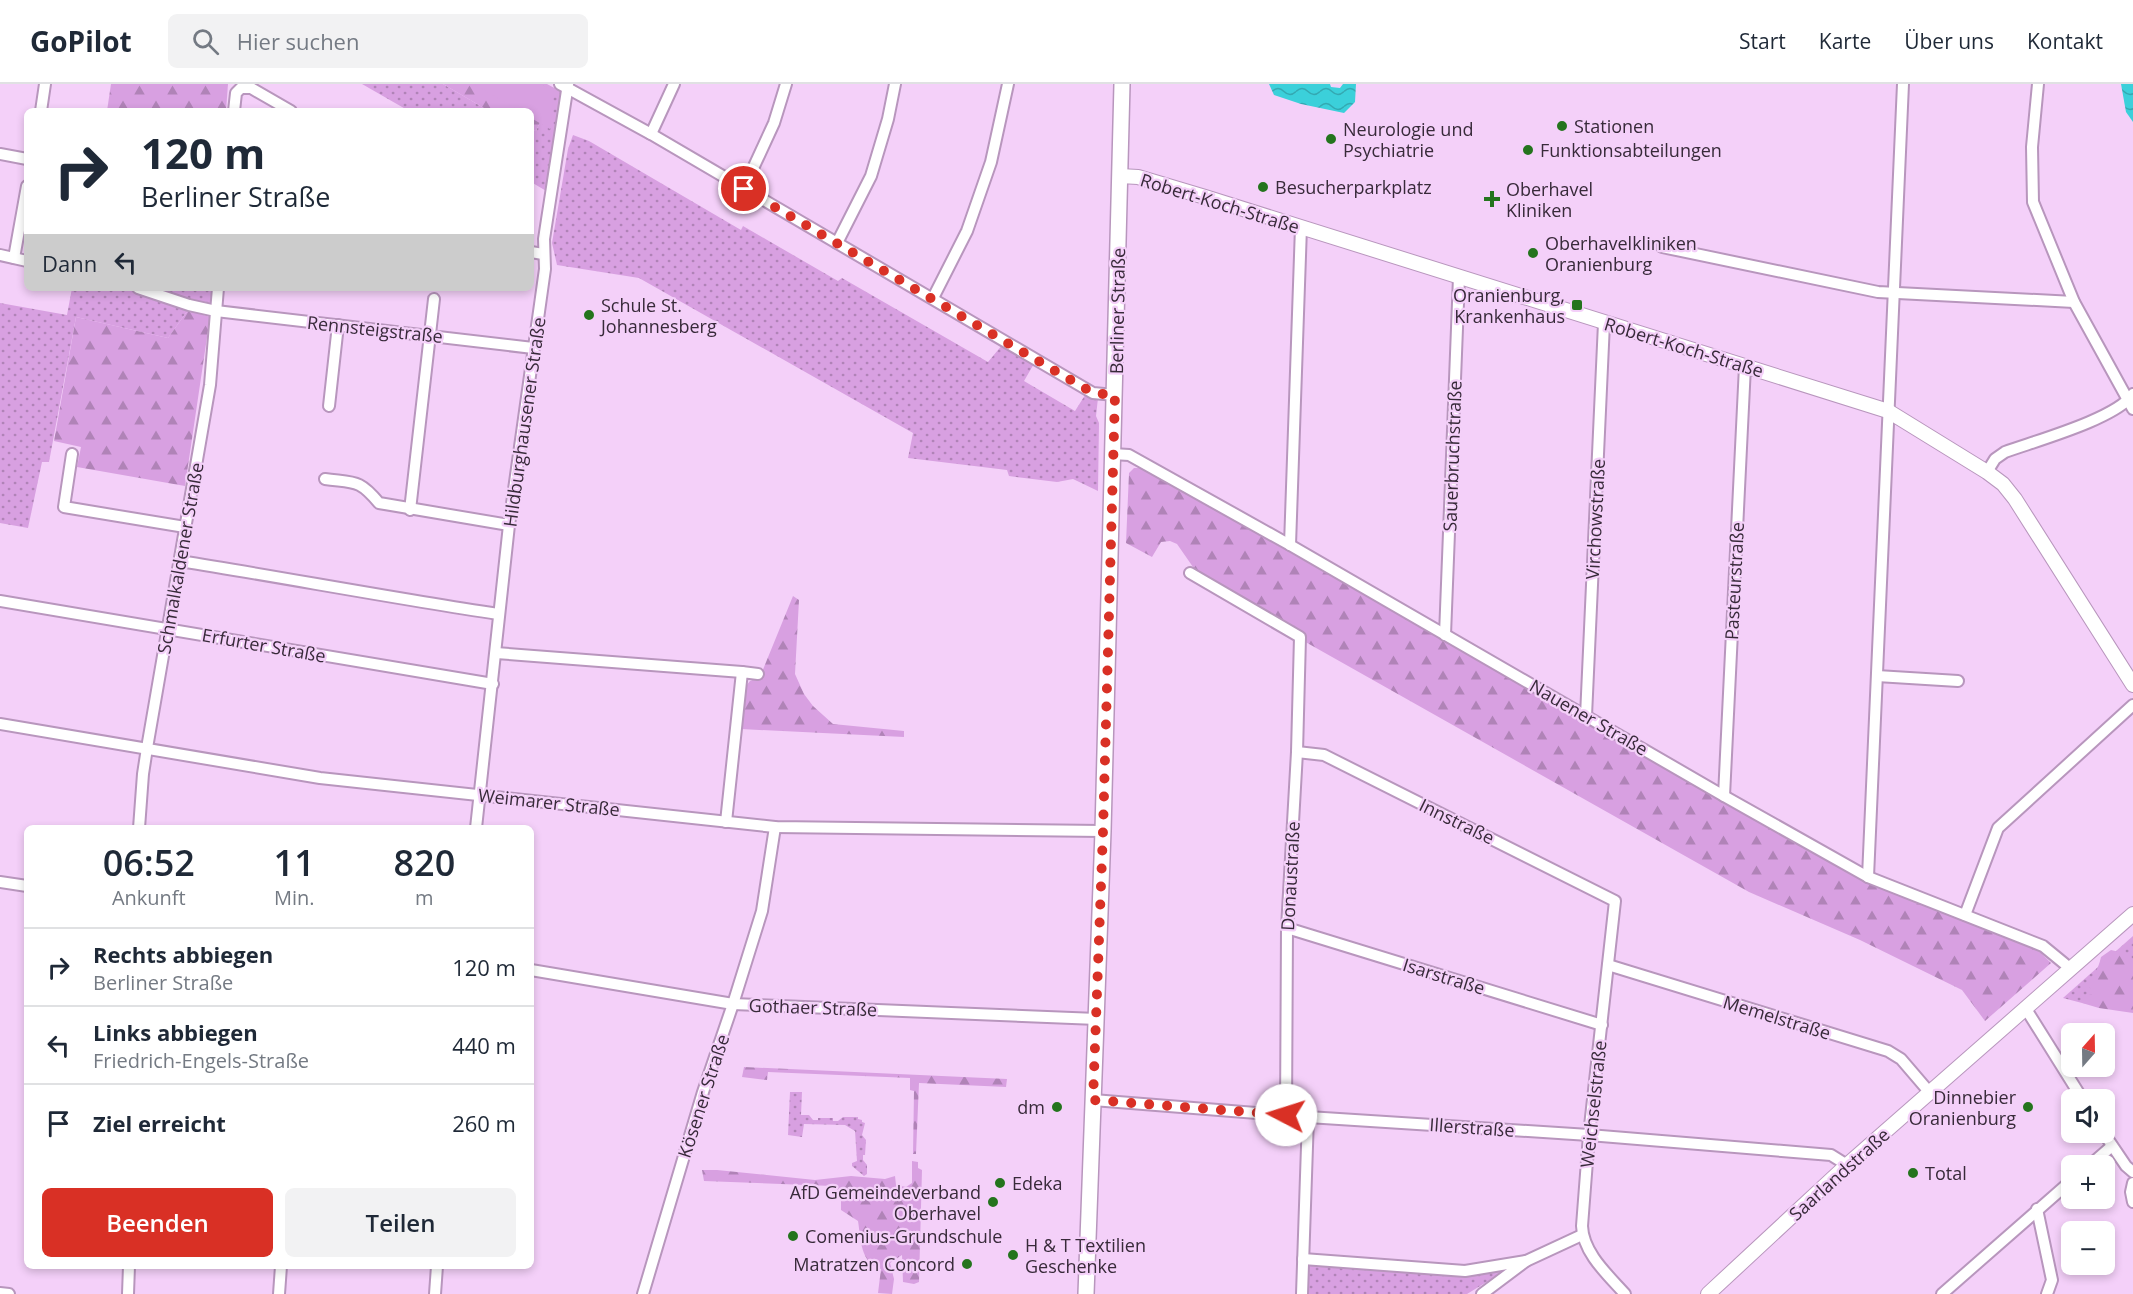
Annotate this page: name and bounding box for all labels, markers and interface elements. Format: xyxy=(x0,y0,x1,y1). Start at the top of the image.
search box xyxy=(168,14,588,68)
text: GoPilot xyxy=(30,22,132,60)
icon: search xyxy=(189,25,222,58)
text: Hier suchen xyxy=(237,26,359,56)
text: Start xyxy=(1739,27,1786,55)
text: Karte xyxy=(1819,27,1871,55)
text: Über uns xyxy=(1904,27,1994,55)
text: Kontakt xyxy=(2027,27,2103,55)
place label: Stationen xyxy=(1574,114,1654,138)
place label: Neurologie und Psychiatrie xyxy=(1343,117,1473,162)
marker: Stationen xyxy=(1555,119,1569,133)
text: 120 m xyxy=(141,124,265,181)
icon: right xyxy=(42,132,120,210)
marker: Neurologie und Psychiatrie xyxy=(1324,132,1338,146)
place label: Funktionsabteilungen xyxy=(1540,138,1722,162)
marker: Funktionsabteilungen xyxy=(1521,143,1535,157)
pin xyxy=(718,163,769,214)
street label: Robert-Koch-Straße xyxy=(1138,167,1302,239)
icon: arrive xyxy=(727,172,760,205)
place label: Besucherparkplatz xyxy=(1275,175,1432,199)
place label: Oberhavel Kliniken xyxy=(1506,177,1593,222)
text: Berliner Straße xyxy=(141,178,330,215)
marker: Besucherparkplatz xyxy=(1256,180,1270,194)
marker: Oberhavel Kliniken xyxy=(1483,190,1501,208)
place label: Oberhavelkliniken Oranienburg xyxy=(1545,231,1697,276)
icon: left xyxy=(109,246,142,279)
marker: Oberhavelkliniken Oranienburg xyxy=(1526,246,1540,260)
text: Dann xyxy=(42,248,97,278)
street label: Berliner Straße xyxy=(1104,248,1130,374)
place label: Oranienburg, Krankenhaus xyxy=(1453,283,1565,328)
place label: Schule St. Johannesberg xyxy=(599,293,717,338)
marker: Oranienburg, Krankenhaus xyxy=(1570,298,1584,312)
marker: Schule St. Johannesberg xyxy=(582,308,596,322)
street label: Rennsteigstraße xyxy=(306,310,444,348)
street label: Robert-Koch-Straße xyxy=(1602,311,1766,383)
street label: Hildburghausener Straße xyxy=(497,316,551,528)
street label: Sauerbruchstraße xyxy=(1437,380,1467,532)
street label: Virchowstraße xyxy=(1580,458,1610,580)
street label: Schmalkaldener Straße xyxy=(151,460,209,656)
street label: Pasteurstraße xyxy=(1719,521,1749,641)
street label: Erfurter Straße xyxy=(200,622,328,668)
street label: Nauener Straße xyxy=(1525,673,1653,761)
street label: Weimarer Straße xyxy=(477,783,621,821)
street label: Innstraße xyxy=(1415,793,1499,849)
street label: Donaustraße xyxy=(1275,821,1305,931)
text: 06:52 xyxy=(103,838,195,887)
text: 11 xyxy=(274,838,315,887)
text: 820 xyxy=(393,838,455,887)
text: Ankunft xyxy=(112,884,186,911)
text: Min. xyxy=(274,884,314,911)
text: m xyxy=(415,884,434,911)
text: Rechts abbiegen xyxy=(93,939,273,969)
icon: right xyxy=(42,951,75,984)
text: 120 m xyxy=(452,952,516,982)
street label: Isarstraße xyxy=(1400,952,1488,1000)
text: Berliner Straße xyxy=(93,969,233,996)
street label: Memelstraße xyxy=(1720,989,1834,1045)
street label: Gothaer Straße xyxy=(748,993,878,1021)
text: Links abbiegen xyxy=(93,1017,258,1047)
north arrow xyxy=(2061,1023,2115,1077)
map controls xyxy=(2061,1023,2115,1275)
icon: left xyxy=(42,1029,75,1062)
text: 440 m xyxy=(452,1030,516,1060)
street label: Kösener Straße xyxy=(672,1031,734,1161)
street label: Weichselstraße xyxy=(1574,1039,1612,1169)
text: Friedrich-Engels-Straße xyxy=(93,1047,309,1074)
position arrow xyxy=(1254,1083,1318,1147)
place label: Dinnebier Oranienburg xyxy=(1909,1085,2017,1130)
button: sound xyxy=(2061,1089,2115,1143)
place label: dm xyxy=(1017,1095,1045,1119)
marker: dm xyxy=(1050,1100,1064,1114)
marker: Dinnebier Oranienburg xyxy=(2021,1100,2035,1114)
icon: arrive xyxy=(42,1107,75,1140)
text: Ziel erreicht xyxy=(93,1108,226,1138)
text: 260 m xyxy=(452,1108,516,1138)
street label: Illerstraße xyxy=(1429,1112,1515,1142)
street label: Saarlandstraße xyxy=(1784,1122,1894,1226)
button: + xyxy=(2061,1155,2115,1209)
place label: Total xyxy=(1925,1161,1967,1185)
marker: Total xyxy=(1906,1166,1920,1180)
place label: Edeka xyxy=(1012,1171,1063,1195)
marker: Edeka xyxy=(993,1176,1007,1190)
place label: AfD Gemeindeverband Oberhavel xyxy=(790,1180,981,1225)
button: Beenden xyxy=(42,1188,273,1257)
button: Teilen xyxy=(285,1188,516,1257)
marker: AfD Gemeindeverband Oberhavel xyxy=(986,1195,1000,1209)
button: − xyxy=(2061,1221,2115,1275)
place label: Comenius-Grundschule xyxy=(805,1224,1002,1248)
marker: Comenius-Grundschule xyxy=(786,1229,800,1243)
place label: H & T Textilien Geschenke xyxy=(1025,1233,1146,1278)
marker: H & T Textilien Geschenke xyxy=(1006,1248,1020,1262)
place label: Matratzen Concord xyxy=(793,1252,955,1276)
marker: Matratzen Concord xyxy=(960,1257,974,1271)

